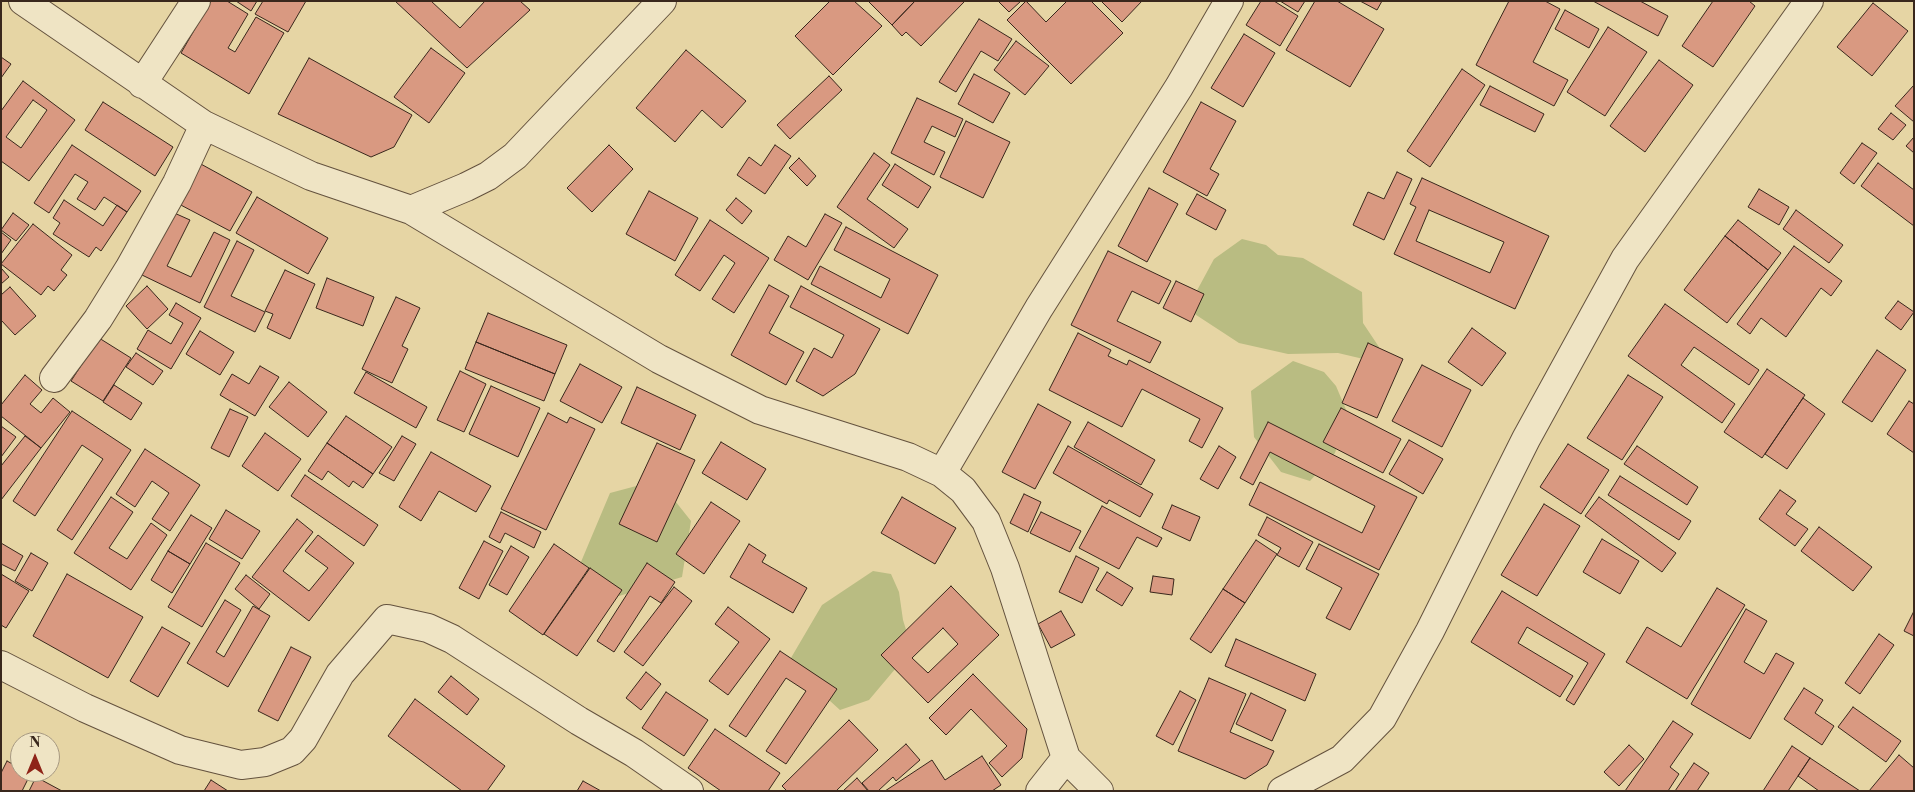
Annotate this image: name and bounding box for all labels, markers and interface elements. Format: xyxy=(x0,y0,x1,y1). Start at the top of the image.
north arrow xyxy=(10,732,60,782)
text: N xyxy=(29,734,41,752)

